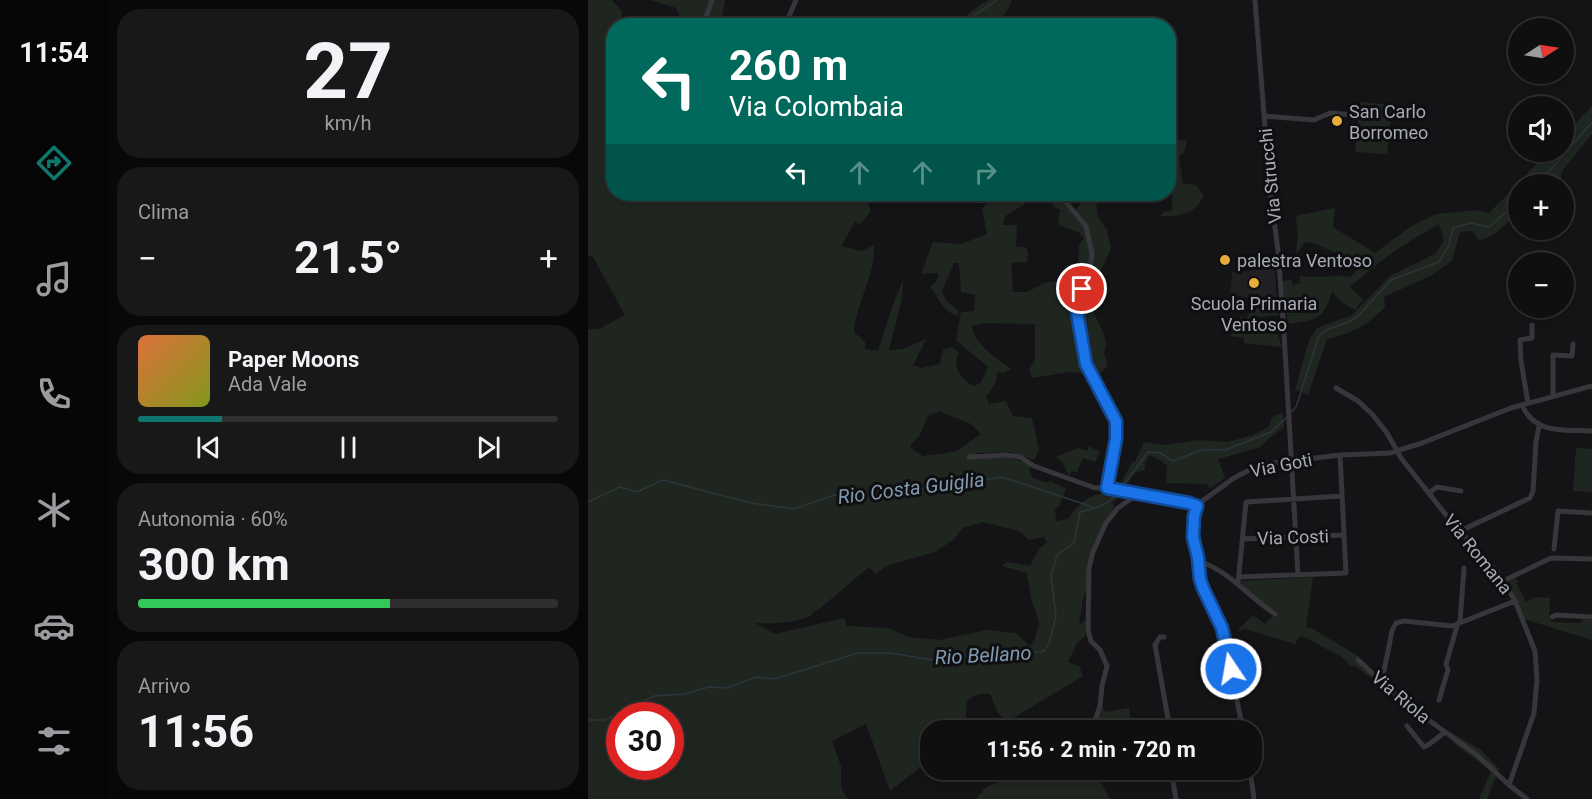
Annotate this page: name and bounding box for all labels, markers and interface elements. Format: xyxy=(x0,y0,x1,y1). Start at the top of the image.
north arrow xyxy=(1508,18,1574,84)
map controls xyxy=(1508,18,1574,318)
text: 27 xyxy=(303,26,393,117)
text: 11:54 xyxy=(19,37,89,69)
text: 260 m xyxy=(729,41,848,90)
icon: left xyxy=(630,42,708,120)
text: Via Colombaia xyxy=(729,91,904,123)
button: sound xyxy=(1508,96,1574,162)
place label: San Carlo Borromeo xyxy=(1349,101,1428,143)
text: km/h xyxy=(325,111,371,135)
marker: San Carlo Borromeo xyxy=(1330,114,1344,128)
street label: Via Strucchi xyxy=(1255,127,1285,225)
icon: directions xyxy=(33,142,75,184)
icon: left xyxy=(780,156,813,189)
icon: ahead xyxy=(843,156,876,189)
icon: ahead xyxy=(906,156,939,189)
icon: right xyxy=(969,156,1002,189)
button: + xyxy=(1508,174,1574,240)
text: Clima xyxy=(138,200,189,224)
text: 21.5° xyxy=(294,231,402,284)
text: − xyxy=(138,239,157,278)
text: + xyxy=(539,239,558,278)
place label: palestra Ventoso xyxy=(1237,250,1372,271)
button: − xyxy=(1508,252,1574,318)
marker: palestra Ventoso xyxy=(1218,253,1232,267)
icon: music xyxy=(33,258,75,300)
pin xyxy=(1056,263,1107,314)
icon: arrive xyxy=(1065,272,1098,305)
marker: Scuola Primaria Ventoso xyxy=(1247,276,1261,290)
place label: Scuola Primaria Ventoso xyxy=(1191,293,1317,335)
text: Paper Moons xyxy=(228,347,359,372)
text: Ada Vale xyxy=(228,372,307,396)
icon: phone xyxy=(33,373,75,415)
icon: previous xyxy=(192,431,225,464)
icon: pause xyxy=(332,431,365,464)
icon: next xyxy=(472,431,505,464)
street label: Via Goti xyxy=(1248,449,1314,481)
water label: Rio Costa Guiglia xyxy=(836,467,986,509)
icon: climate xyxy=(33,489,75,531)
text: Autonomia · 60% xyxy=(138,507,288,531)
street label: Via Romana xyxy=(1439,510,1517,598)
street label: Via Costi xyxy=(1257,525,1329,549)
text: 300 km xyxy=(138,538,290,591)
icon: car xyxy=(33,605,75,647)
position arrow xyxy=(1199,637,1263,701)
water label: Rio Bellano xyxy=(934,640,1032,670)
street label: Via Riola xyxy=(1367,666,1435,728)
text: Arrivo xyxy=(138,674,190,698)
speed limit sign: 30 xyxy=(606,702,684,780)
text: 11:56 xyxy=(138,705,254,758)
icon: filters xyxy=(33,720,75,762)
text: 11:56 · 2 min · 720 m xyxy=(986,737,1196,762)

